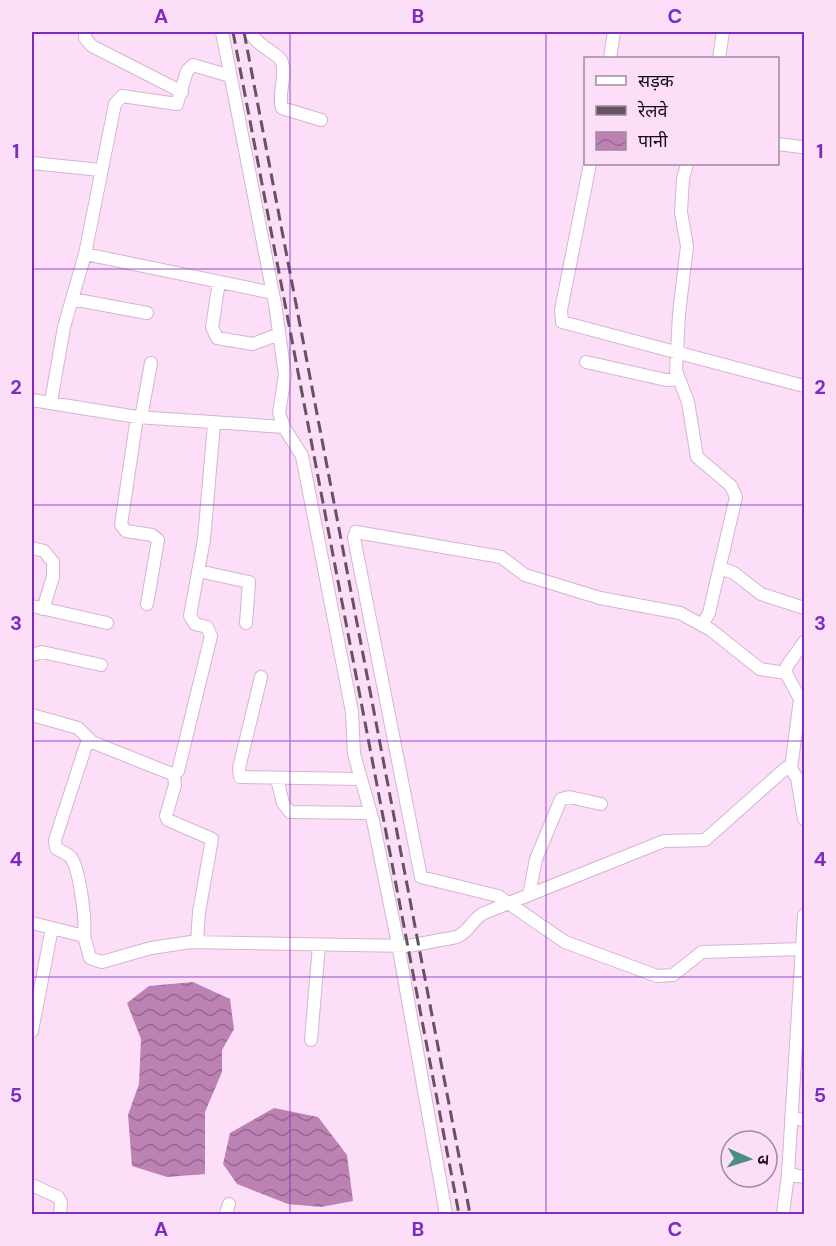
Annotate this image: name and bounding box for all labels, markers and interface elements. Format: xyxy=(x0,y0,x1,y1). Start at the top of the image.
text: A xyxy=(154,3,168,29)
text: B xyxy=(412,3,424,29)
text: C xyxy=(668,3,682,29)
legend xyxy=(584,57,779,165)
text: सड़क xyxy=(638,69,675,93)
text: रेलवे xyxy=(637,99,669,123)
text: पानी xyxy=(638,129,668,153)
text: 1 xyxy=(12,138,20,164)
text: 1 xyxy=(816,138,824,164)
text: 2 xyxy=(10,374,22,400)
text: 2 xyxy=(814,374,826,400)
text: 3 xyxy=(10,610,22,636)
text: 3 xyxy=(814,610,826,636)
text: 4 xyxy=(10,846,23,872)
text: 4 xyxy=(814,846,827,872)
text: 5 xyxy=(10,1082,22,1108)
text: 5 xyxy=(814,1082,826,1108)
north arrow xyxy=(719,1129,779,1189)
text: उ xyxy=(753,1155,774,1166)
text: A xyxy=(154,1216,168,1242)
text: B xyxy=(412,1216,424,1242)
text: C xyxy=(668,1216,682,1242)

